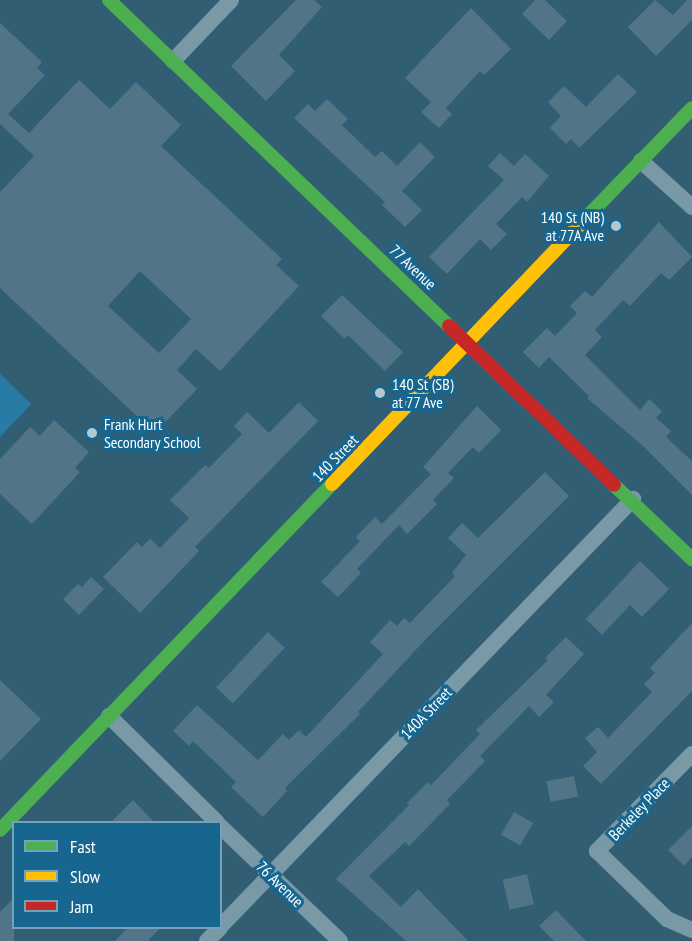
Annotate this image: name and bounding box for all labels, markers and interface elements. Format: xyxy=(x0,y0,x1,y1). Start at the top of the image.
place label: 140 St (NB) at 77A Ave xyxy=(541,207,604,245)
marker: 140 St (NB) at 77A Ave xyxy=(609,219,623,233)
street label: 77 Avenue xyxy=(385,240,441,294)
place label: 140 St (SB) at 77 Ave xyxy=(392,374,453,412)
marker: 140 St (SB) at 77 Ave xyxy=(373,386,387,400)
place label: Frank Hurt Secondary School xyxy=(104,414,201,452)
marker: Frank Hurt Secondary School xyxy=(85,426,99,440)
street label: 140 Street xyxy=(308,430,362,486)
street label: 140A Street xyxy=(396,683,456,743)
street label: Berkeley Place xyxy=(604,774,674,844)
legend xyxy=(12,821,222,929)
text: Fast xyxy=(70,835,96,858)
street label: 76 Avenue xyxy=(252,857,308,911)
text: Slow xyxy=(70,865,100,888)
text: Jam xyxy=(70,895,93,918)

